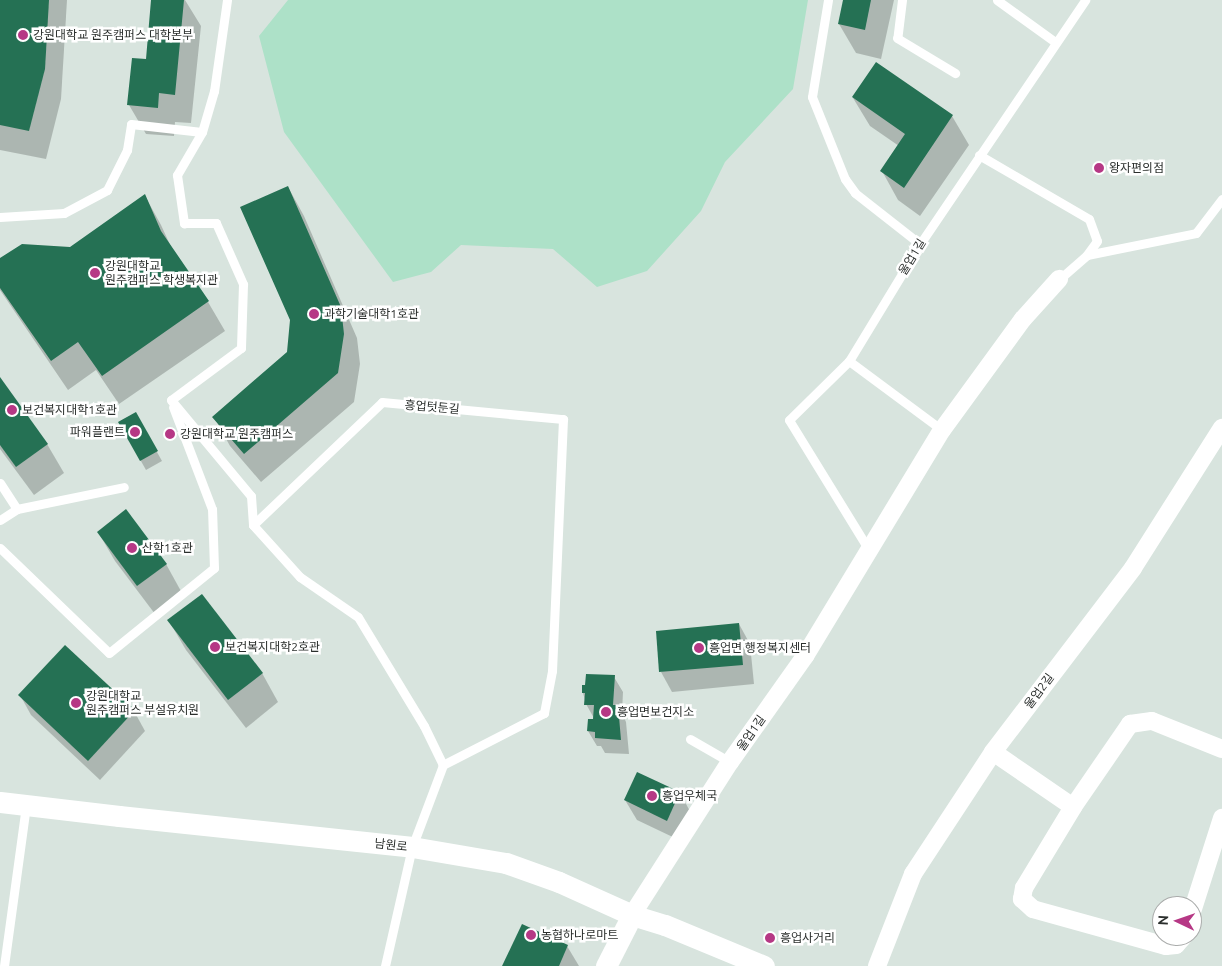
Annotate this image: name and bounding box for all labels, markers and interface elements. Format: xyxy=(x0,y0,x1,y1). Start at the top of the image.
place label: 강원대학교 원주캠퍼스 대학본부 xyxy=(33,28,193,42)
marker: 강원대학교 원주캠퍼스 대학본부 xyxy=(17,29,29,41)
place label: 왕자편의점 xyxy=(1109,161,1164,175)
marker: 왕자편의점 xyxy=(1093,162,1105,174)
street label: 울업1길 xyxy=(895,236,929,278)
place label: 강원대학교 원주캠퍼스 학생복지관 xyxy=(105,259,218,287)
marker: 강원대학교 원주캠퍼스 학생복지관 xyxy=(89,267,101,279)
place label: 과학기술대학1호관 xyxy=(324,307,419,321)
marker: 과학기술대학1호관 xyxy=(308,308,320,320)
street label: 흥업텃둔길 xyxy=(404,397,460,417)
place label: 보건복지대학1호관 xyxy=(22,403,117,417)
marker: 보건복지대학1호관 xyxy=(6,404,18,416)
place label: 파워플랜트 xyxy=(70,425,125,439)
marker: 파워플랜트 xyxy=(129,426,141,438)
place label: 강원대학교 원주캠퍼스 xyxy=(180,427,293,441)
marker: 강원대학교 원주캠퍼스 xyxy=(164,428,176,440)
place label: 산학1호관 xyxy=(142,541,193,555)
marker: 산학1호관 xyxy=(126,542,138,554)
place label: 보건복지대학2호관 xyxy=(225,640,320,654)
marker: 보건복지대학2호관 xyxy=(209,641,221,653)
place label: 흥업면 행정복지센터 xyxy=(709,641,811,655)
marker: 흥업면 행정복지센터 xyxy=(693,642,705,654)
street label: 울업2길 xyxy=(1021,671,1057,711)
place label: 강원대학교 원주캠퍼스 부설유치원 xyxy=(86,689,199,717)
marker: 강원대학교 원주캠퍼스 부설유치원 xyxy=(70,697,82,709)
marker: 흥업면보건지소 xyxy=(599,705,613,719)
place label: 흥업면보건지소 xyxy=(617,705,694,719)
street label: 울업1길 xyxy=(734,713,768,753)
place label: 흥업우체국 xyxy=(662,789,717,803)
marker: 흥업우체국 xyxy=(646,790,658,802)
street label: 남원로 xyxy=(374,836,408,854)
north arrow xyxy=(1152,896,1202,946)
text: N xyxy=(1155,915,1171,926)
place label: 농협하나로마트 xyxy=(541,928,618,942)
marker: 농협하나로마트 xyxy=(525,929,537,941)
place label: 흥업사거리 xyxy=(780,931,835,945)
marker: 흥업사거리 xyxy=(764,932,776,944)

